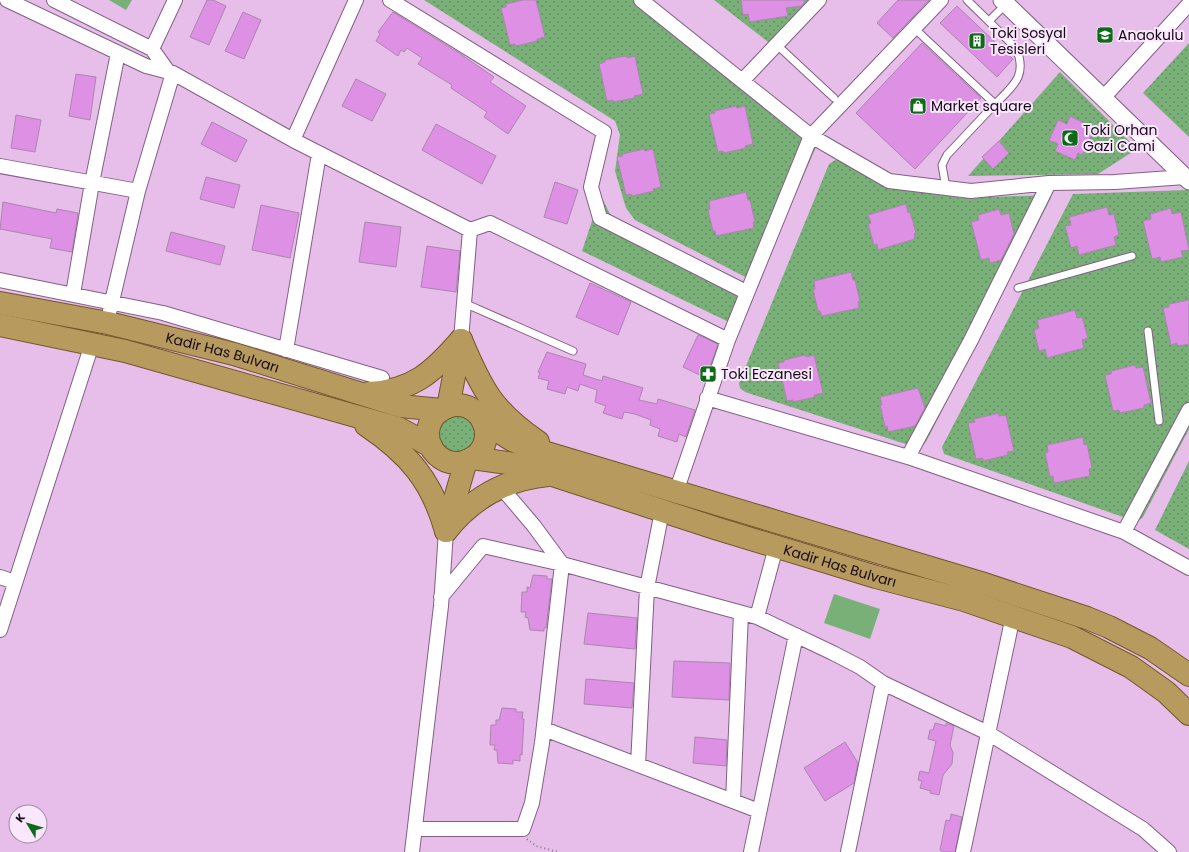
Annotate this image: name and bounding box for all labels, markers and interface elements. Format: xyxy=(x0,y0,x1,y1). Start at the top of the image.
place label: Toki Sosyal Tesisleri xyxy=(990,23,1066,59)
school or university icon: Anaokulu xyxy=(1095,25,1115,45)
place label: Anaokulu xyxy=(1118,25,1183,45)
building icon: Toki Sosyal Tesisleri xyxy=(967,31,987,51)
shop icon: Market square xyxy=(908,96,928,116)
place label: Market square xyxy=(931,96,1032,116)
place label: Toki Orhan Gazi Cami xyxy=(1083,120,1158,156)
mosque icon: Toki Orhan Gazi Cami xyxy=(1060,128,1080,148)
street label: Kadir Has Bulvarı xyxy=(164,328,282,378)
pharmacy icon: Toki Eczanesi xyxy=(698,364,718,384)
place label: Toki Eczanesi xyxy=(721,364,812,384)
street label: Kadir Has Bulvarı xyxy=(781,539,899,592)
north arrow xyxy=(8,804,48,844)
text: K xyxy=(11,810,29,826)

